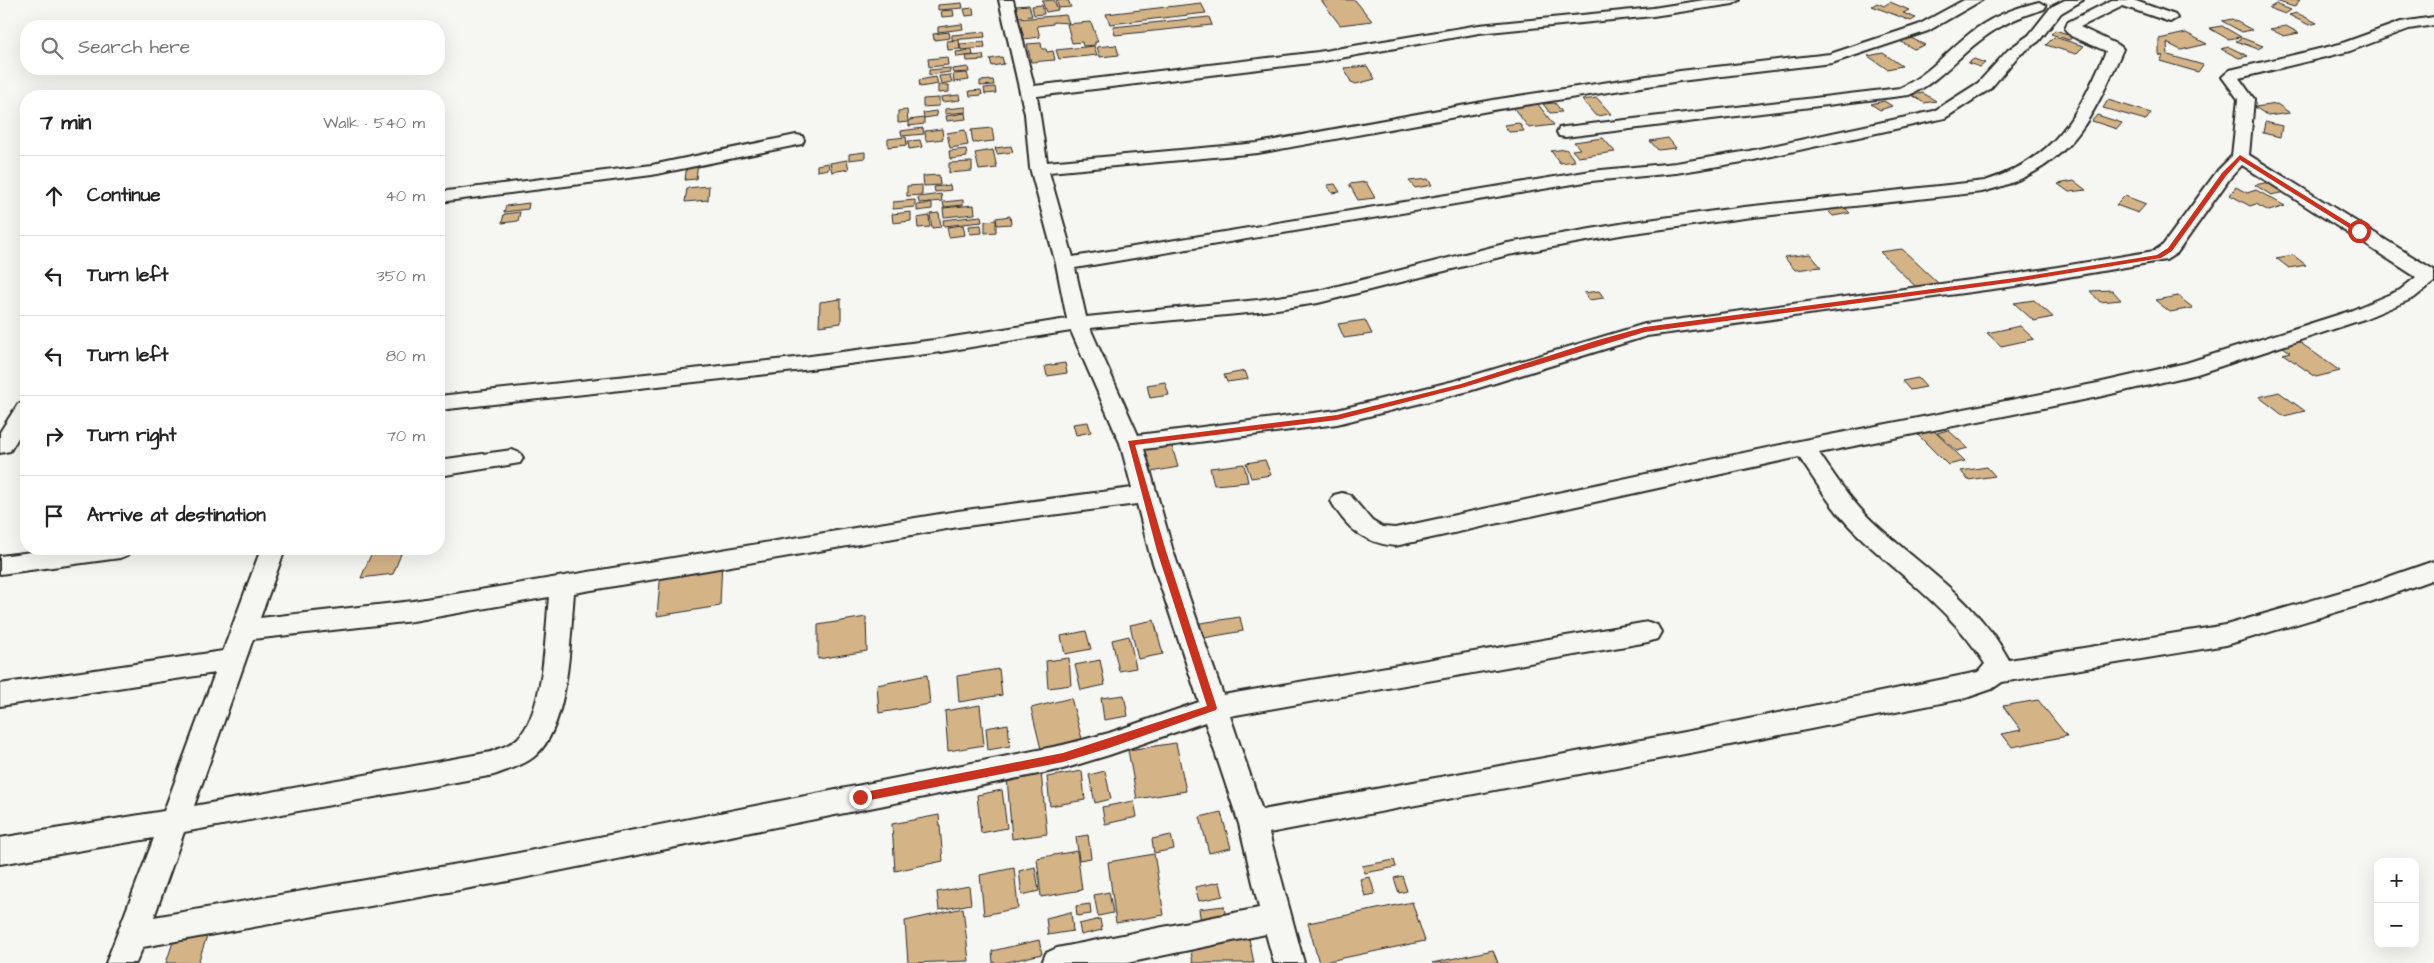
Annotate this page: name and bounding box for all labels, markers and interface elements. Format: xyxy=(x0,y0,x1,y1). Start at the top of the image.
search box xyxy=(20,20,445,75)
icon: search xyxy=(38,34,66,62)
text: Search here xyxy=(78,34,190,61)
text: 7 min xyxy=(40,108,91,137)
text: Walk · 540 m xyxy=(323,112,425,134)
icon: ahead xyxy=(40,182,68,210)
text: Continue xyxy=(87,182,161,209)
text: 40 m xyxy=(385,185,425,207)
route start xyxy=(2348,220,2371,243)
icon: left xyxy=(40,262,68,290)
text: Turn left xyxy=(87,262,168,289)
text: 350 m xyxy=(377,265,425,287)
icon: left xyxy=(40,342,68,370)
text: Turn left xyxy=(87,342,168,369)
text: 80 m xyxy=(386,345,425,367)
icon: right xyxy=(40,422,68,450)
text: Turn right xyxy=(87,422,176,449)
text: 70 m xyxy=(386,425,425,447)
icon: arrive xyxy=(40,502,68,530)
text: Arrive at destination xyxy=(87,502,266,529)
route end xyxy=(849,786,872,809)
map controls xyxy=(2374,858,2419,948)
button: + xyxy=(2374,858,2419,903)
button: − xyxy=(2374,903,2419,948)

